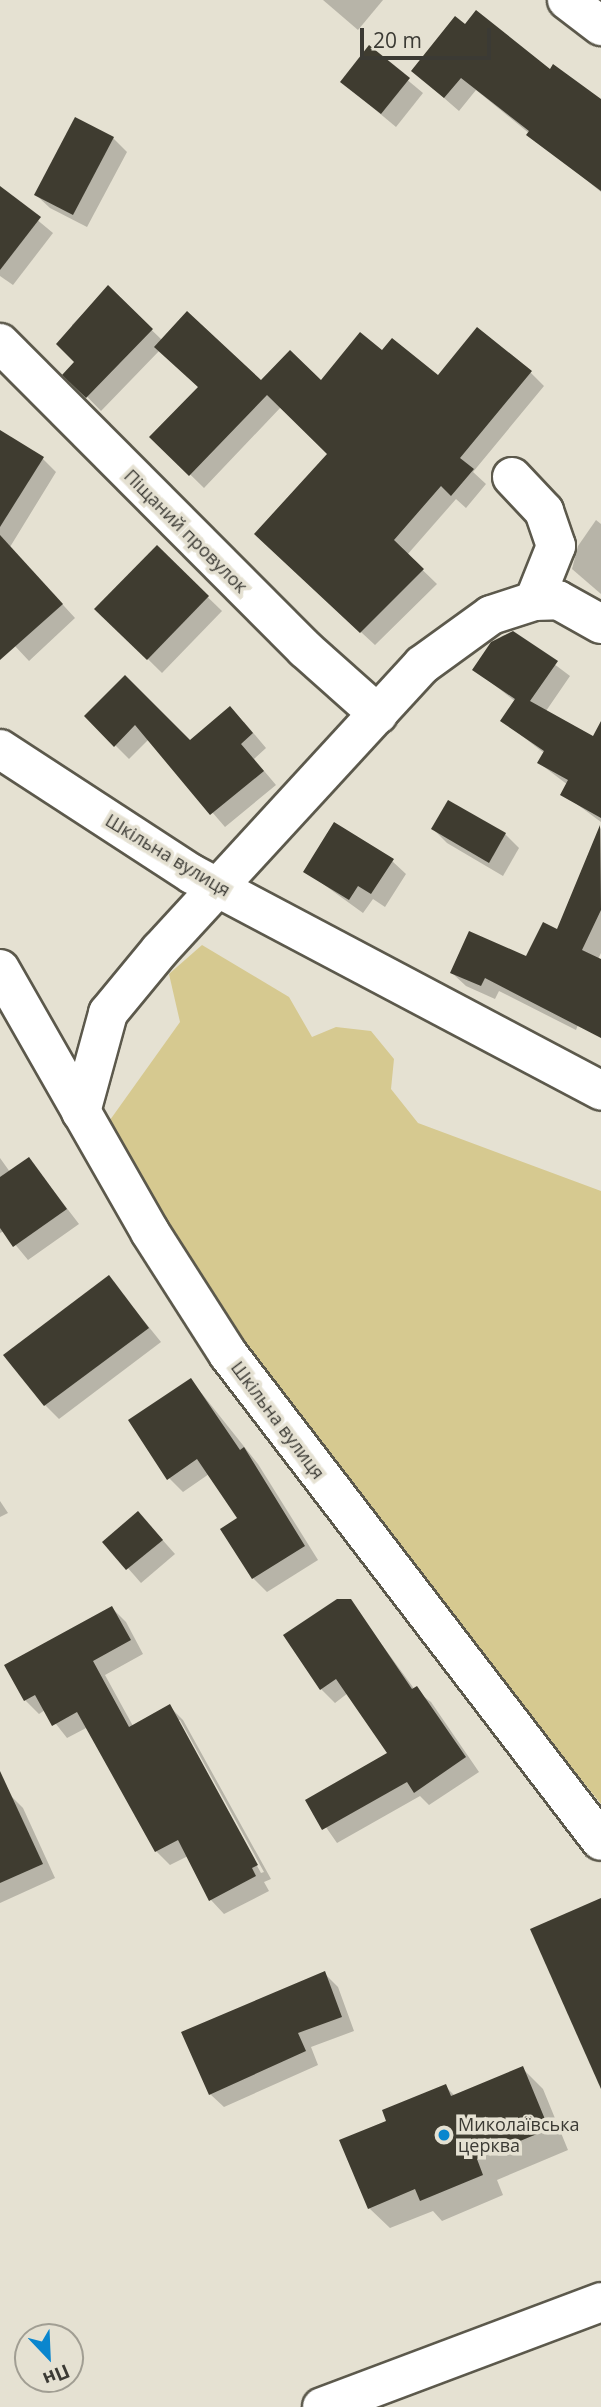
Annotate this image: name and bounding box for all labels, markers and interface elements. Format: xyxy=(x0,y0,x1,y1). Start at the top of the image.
scale bar xyxy=(363,14,494,58)
text: 20 m xyxy=(373,26,422,54)
street label: Піщаний провулок xyxy=(120,465,252,597)
street label: Шкільна вулиця xyxy=(102,809,234,901)
street label: Шкільна вулиця xyxy=(227,1357,329,1483)
place label: Миколаївська церква xyxy=(458,2114,579,2156)
marker: Миколаївська церква xyxy=(436,2127,452,2143)
north arrow xyxy=(14,2323,84,2393)
text: Пн xyxy=(39,2358,74,2393)

